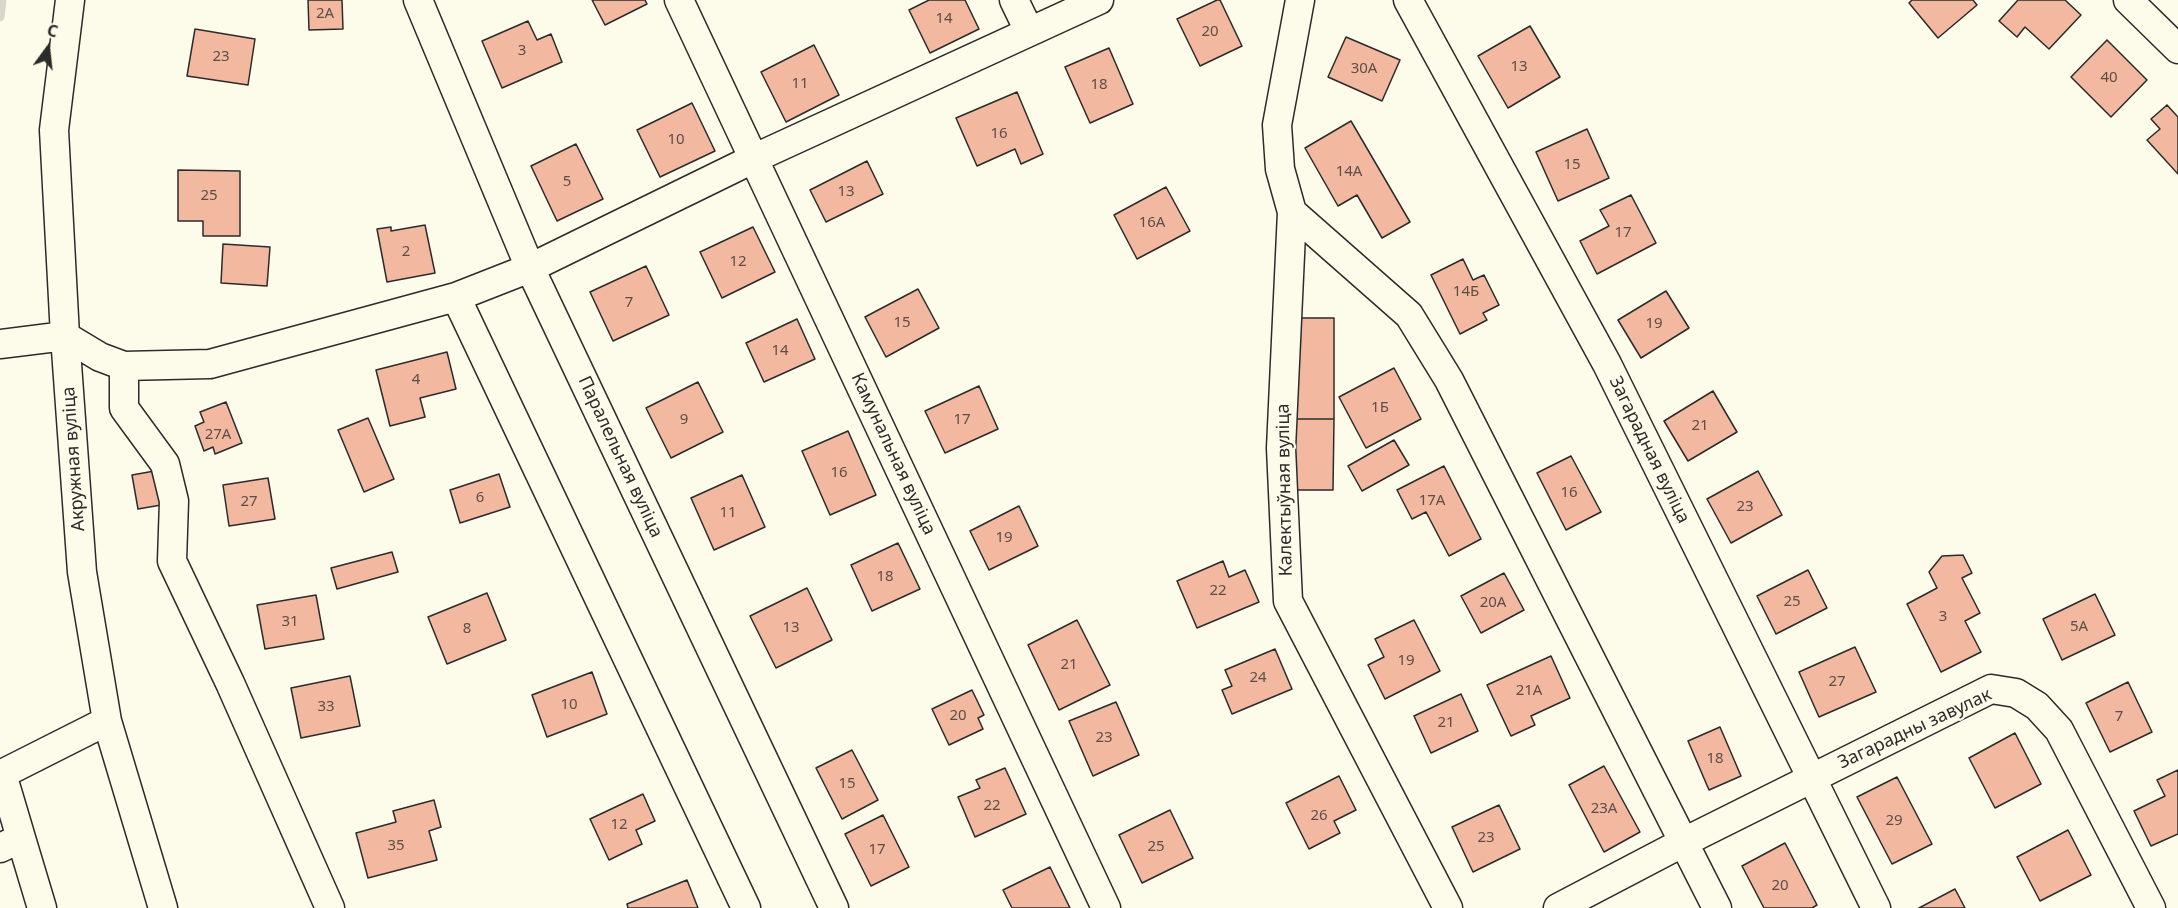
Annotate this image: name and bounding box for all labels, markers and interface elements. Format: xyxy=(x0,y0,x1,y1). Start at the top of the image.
house number: 2А xyxy=(316,5,334,23)
house number: 14 xyxy=(935,10,953,28)
north arrow xyxy=(18,18,78,78)
text: С xyxy=(45,19,60,43)
house number: 20 xyxy=(1201,23,1219,41)
house number: 3 xyxy=(518,42,526,60)
house number: 23 xyxy=(212,48,230,66)
house number: 13 xyxy=(1510,58,1528,76)
house number: 30А xyxy=(1351,60,1377,78)
house number: 40 xyxy=(2100,69,2118,87)
house number: 11 xyxy=(791,75,809,93)
house number: 18 xyxy=(1090,76,1108,94)
house number: 16 xyxy=(990,125,1008,143)
house number: 10 xyxy=(667,131,685,149)
house number: 15 xyxy=(1563,156,1581,174)
house number: 14А xyxy=(1336,163,1362,181)
house number: 5 xyxy=(563,173,571,191)
house number: 13 xyxy=(837,183,855,201)
house number: 25 xyxy=(200,187,218,205)
house number: 16А xyxy=(1139,214,1165,232)
house number: 17 xyxy=(1614,224,1632,242)
house number: 2 xyxy=(402,243,410,261)
house number: 12 xyxy=(729,253,747,271)
house number: 14Б xyxy=(1453,283,1479,301)
house number: 7 xyxy=(625,294,633,312)
house number: 15 xyxy=(893,314,911,332)
house number: 19 xyxy=(1645,315,1663,333)
house number: 14 xyxy=(771,342,789,360)
street label: Камунальная вуліца xyxy=(846,370,940,538)
house number: 4 xyxy=(412,371,420,389)
street label: Паралельная вуліца xyxy=(573,373,667,541)
street label: Загарадная вуліца xyxy=(1604,373,1694,527)
street label: Акружная вуліца xyxy=(58,386,90,532)
house number: 1Б xyxy=(1371,399,1389,417)
street label: Калектыўная вуліца xyxy=(1273,403,1297,577)
house number: 9 xyxy=(680,411,688,429)
house number: 17 xyxy=(953,411,971,429)
house number: 21 xyxy=(1691,417,1709,435)
house number: 27А xyxy=(205,426,231,444)
house number: 16 xyxy=(830,464,848,482)
house number: 16 xyxy=(1560,484,1578,502)
house number: 6 xyxy=(476,489,484,507)
house number: 17А xyxy=(1419,492,1445,510)
house number: 27 xyxy=(240,493,258,511)
house number: 23 xyxy=(1736,498,1754,516)
house number: 11 xyxy=(719,504,737,522)
house number: 19 xyxy=(995,529,1013,547)
house number: 18 xyxy=(876,568,894,586)
house number: 22 xyxy=(1209,582,1227,600)
house number: 25 xyxy=(1783,593,1801,611)
house number: 20А xyxy=(1480,594,1506,612)
house number: 3 xyxy=(1939,608,1947,626)
house number: 31 xyxy=(281,613,299,631)
house number: 5А xyxy=(2070,618,2088,636)
house number: 13 xyxy=(782,619,800,637)
house number: 8 xyxy=(463,620,471,638)
house number: 19 xyxy=(1397,652,1415,670)
house number: 21 xyxy=(1060,656,1078,674)
house number: 24 xyxy=(1249,669,1267,687)
house number: 27 xyxy=(1828,673,1846,691)
house number: 21А xyxy=(1516,682,1542,700)
street label: Загарадны завулак xyxy=(1835,684,1995,774)
house number: 10 xyxy=(560,696,578,714)
house number: 33 xyxy=(317,698,335,716)
house number: 20 xyxy=(949,707,967,725)
house number: 7 xyxy=(2115,708,2123,726)
house number: 21 xyxy=(1437,714,1455,732)
house number: 23 xyxy=(1095,729,1113,747)
house number: 18 xyxy=(1706,750,1724,768)
house number: 15 xyxy=(838,775,856,793)
house number: 22 xyxy=(983,797,1001,815)
house number: 23А xyxy=(1591,800,1617,818)
house number: 26 xyxy=(1310,807,1328,825)
house number: 29 xyxy=(1885,812,1903,830)
house number: 12 xyxy=(610,816,628,834)
house number: 23 xyxy=(1477,829,1495,847)
house number: 35 xyxy=(387,837,405,855)
house number: 25 xyxy=(1147,838,1165,856)
house number: 17 xyxy=(868,841,886,859)
house number: 20 xyxy=(1771,877,1789,895)

